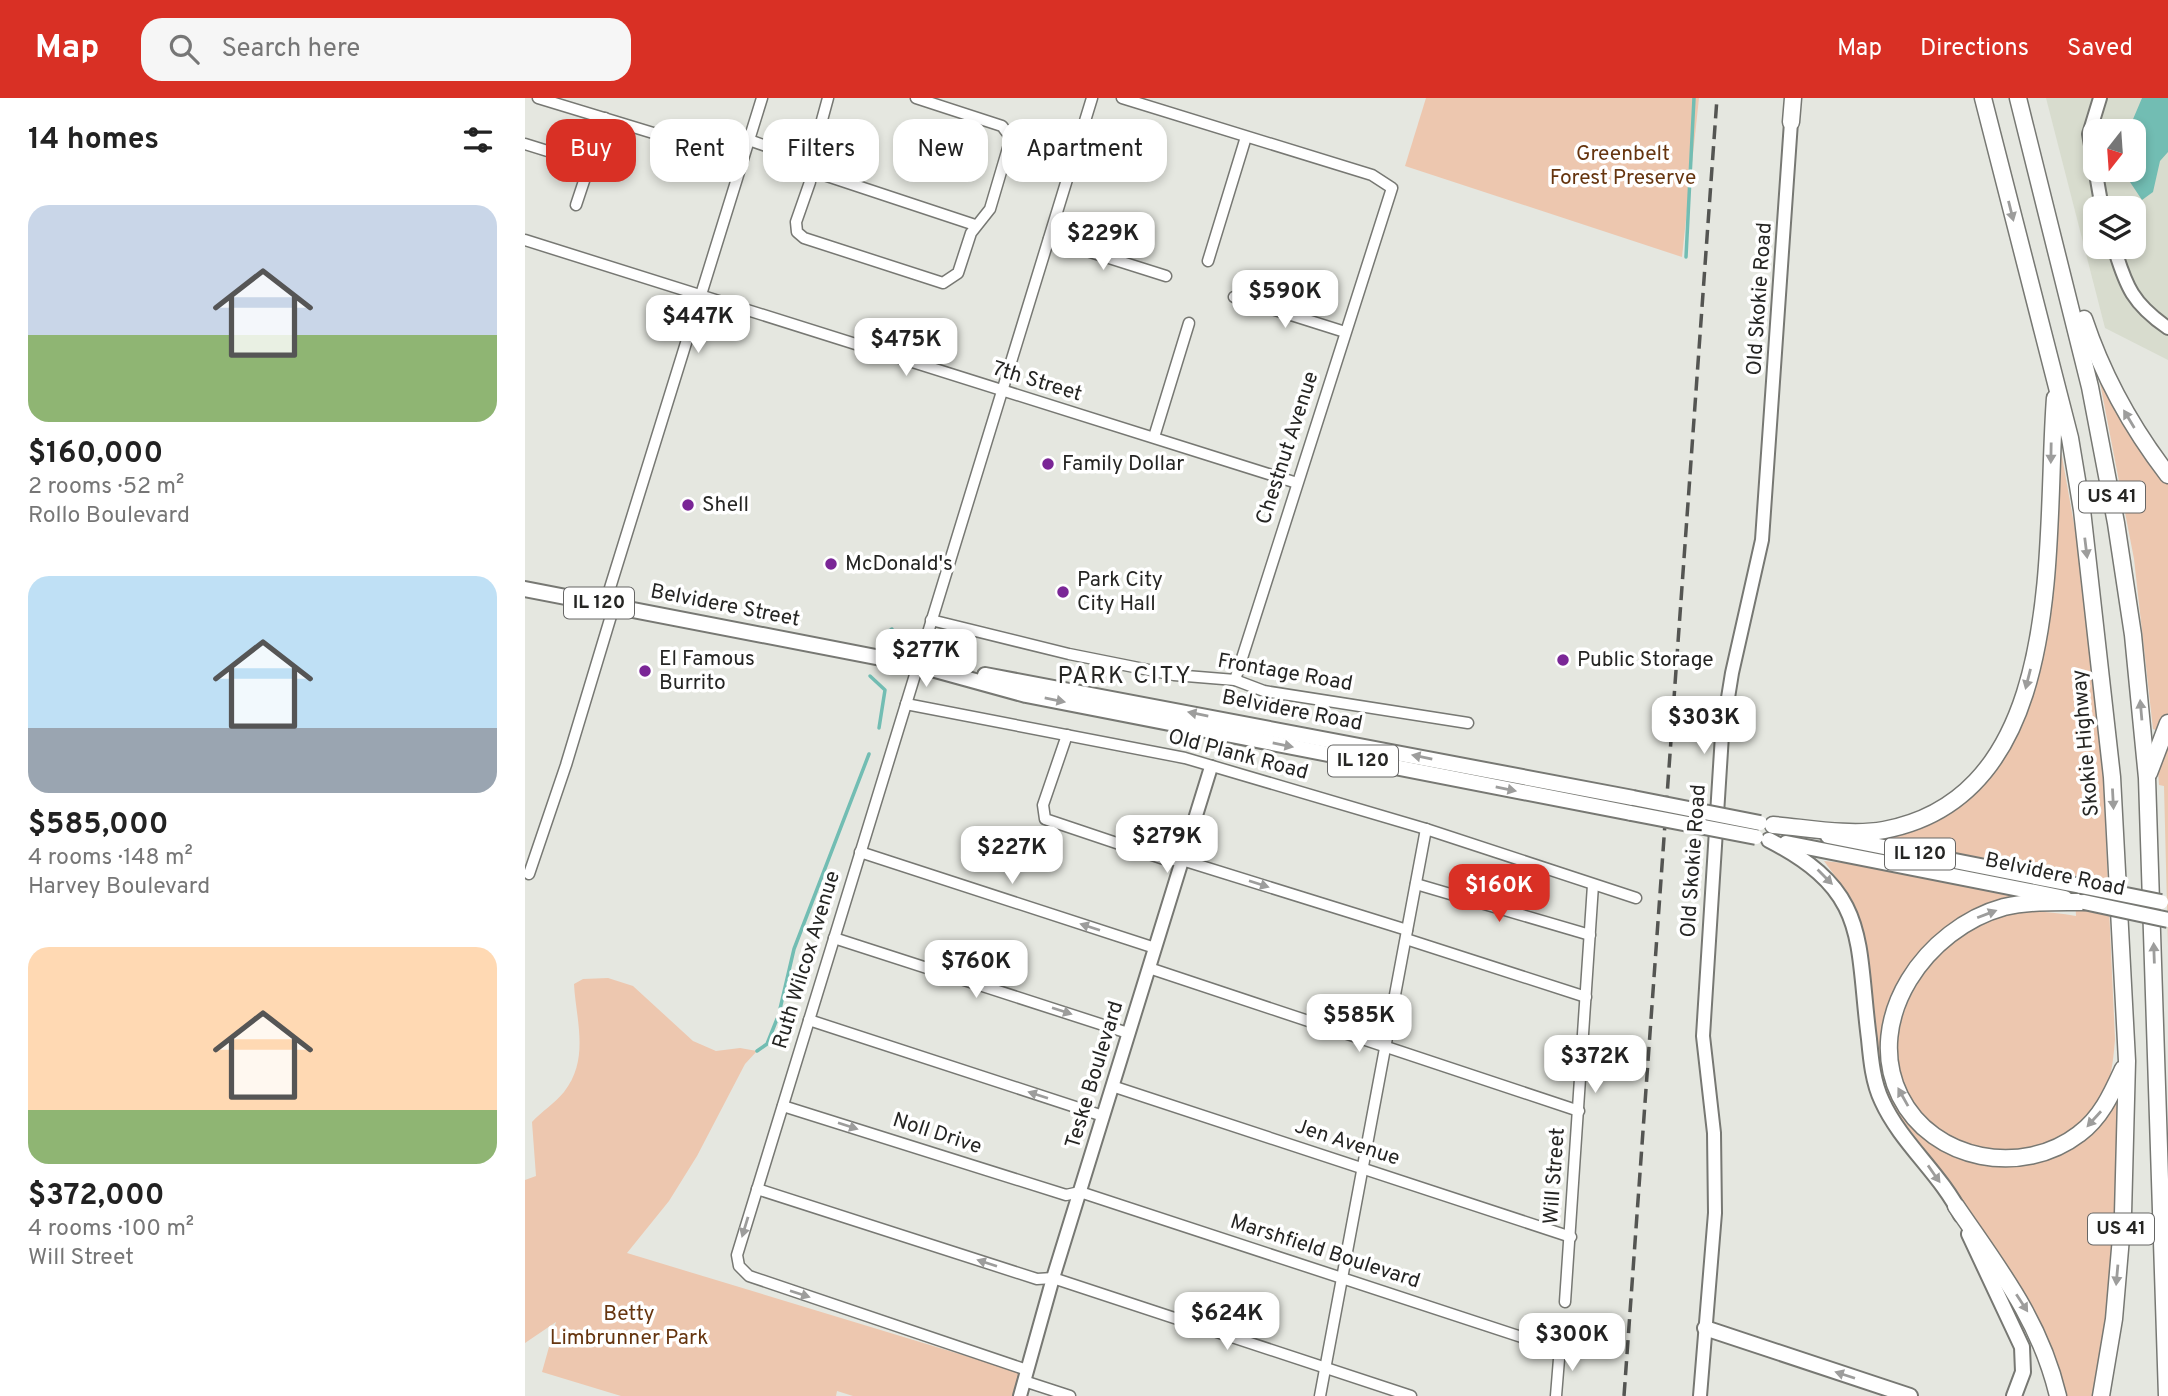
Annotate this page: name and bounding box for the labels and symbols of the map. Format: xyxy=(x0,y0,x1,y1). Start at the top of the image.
north arrow xyxy=(2083,119,2145,182)
park label: Greenbelt Forest Preserve xyxy=(1550,141,1696,192)
one-way arrow xyxy=(2006,200,2017,222)
pin: $229K xyxy=(1054,212,1152,272)
street label: Old Skokie Road xyxy=(1741,221,1779,377)
pin: $590K xyxy=(1236,271,1334,330)
pin: $447K xyxy=(649,296,747,355)
pin: $475K xyxy=(857,318,955,378)
street label: 7th Street xyxy=(989,356,1085,408)
street label: Chestnut Avenue xyxy=(1251,368,1325,528)
one-way arrow xyxy=(2123,409,2135,428)
one-way arrow xyxy=(2045,443,2057,465)
place label: Family Dollar xyxy=(1062,451,1184,478)
marker: Family Dollar xyxy=(1040,456,1056,472)
road number: US 41 xyxy=(2079,482,2145,512)
place label: Shell xyxy=(702,492,749,519)
marker: Shell xyxy=(680,497,696,513)
one-way arrow xyxy=(2081,537,2092,559)
place label: McDonald's xyxy=(845,551,953,578)
marker: McDonald's xyxy=(823,556,839,572)
place label: Park City City Hall xyxy=(1077,567,1163,618)
street label: Belvidere Street xyxy=(648,578,802,634)
marker: Park City City Hall xyxy=(1055,584,1071,600)
road number: IL 120 xyxy=(564,588,634,618)
pin: $277K xyxy=(877,630,975,689)
place label: El Famous Burrito xyxy=(659,646,755,697)
place label: Public Storage xyxy=(1577,647,1714,674)
street label: Frontage Road xyxy=(1215,648,1355,698)
marker: Public Storage xyxy=(1555,652,1571,668)
district label: PARK CITY xyxy=(1057,662,1193,692)
marker: El Famous Burrito xyxy=(637,663,653,679)
one-way arrow xyxy=(2022,668,2033,690)
street label: Skokie Highway xyxy=(2066,668,2106,818)
street label: Belvidere Road xyxy=(1219,684,1365,738)
one-way arrow xyxy=(1044,695,1066,706)
pin: $303K xyxy=(1655,696,1753,756)
one-way arrow xyxy=(2135,699,2146,721)
one-way arrow xyxy=(1187,708,1209,719)
street label: Old Plank Road xyxy=(1165,723,1311,787)
one-way arrow xyxy=(1272,740,1294,751)
road number: IL 120 xyxy=(1328,746,1398,776)
one-way arrow xyxy=(1411,751,1433,762)
one-way arrow xyxy=(1495,783,1517,794)
street label: Old Skokie Road xyxy=(1675,783,1713,939)
one-way arrow xyxy=(2107,788,2118,810)
pin: $279K xyxy=(1118,816,1216,875)
pin: $227K xyxy=(963,826,1061,886)
road number: IL 120 xyxy=(1885,838,1955,870)
street label: Belvidere Road xyxy=(1982,847,2128,903)
pin: $160K xyxy=(1450,864,1548,924)
street label: Ruth Wilcox Avenue xyxy=(767,868,847,1052)
one-way arrow xyxy=(1817,868,1833,885)
one-way arrow xyxy=(1249,879,1270,890)
one-way arrow xyxy=(1976,909,1997,920)
one-way arrow xyxy=(1079,921,1100,932)
pin: $760K xyxy=(927,940,1025,1000)
one-way arrow xyxy=(2148,942,2159,964)
pin: $585K xyxy=(1310,995,1408,1054)
street label: Teske Boulevard xyxy=(1060,998,1130,1152)
one-way arrow xyxy=(1051,1007,1072,1017)
pin: $372K xyxy=(1546,1035,1644,1095)
one-way arrow xyxy=(1897,1086,1909,1106)
one-way arrow xyxy=(1027,1089,1048,1100)
street label: Noll Drive xyxy=(889,1107,985,1161)
one-way arrow xyxy=(2086,1110,2102,1127)
street label: Jen Avenue xyxy=(1291,1113,1403,1173)
one-way arrow xyxy=(837,1122,858,1132)
street label: Will Street xyxy=(1538,1127,1572,1225)
one-way arrow xyxy=(1926,1165,1940,1183)
street label: Marshfield Boulevard xyxy=(1227,1209,1423,1295)
road number: US 41 xyxy=(2088,1214,2154,1245)
one-way arrow xyxy=(740,1217,750,1238)
one-way arrow xyxy=(976,1257,997,1267)
one-way arrow xyxy=(2111,1265,2122,1287)
one-way arrow xyxy=(790,1289,811,1300)
pin: $624K xyxy=(1178,1292,1276,1352)
one-way arrow xyxy=(2015,1294,2029,1312)
park label: Betty Limbrunner Park xyxy=(550,1301,708,1352)
pin: $300K xyxy=(1523,1314,1621,1373)
one-way arrow xyxy=(1835,1369,1856,1379)

